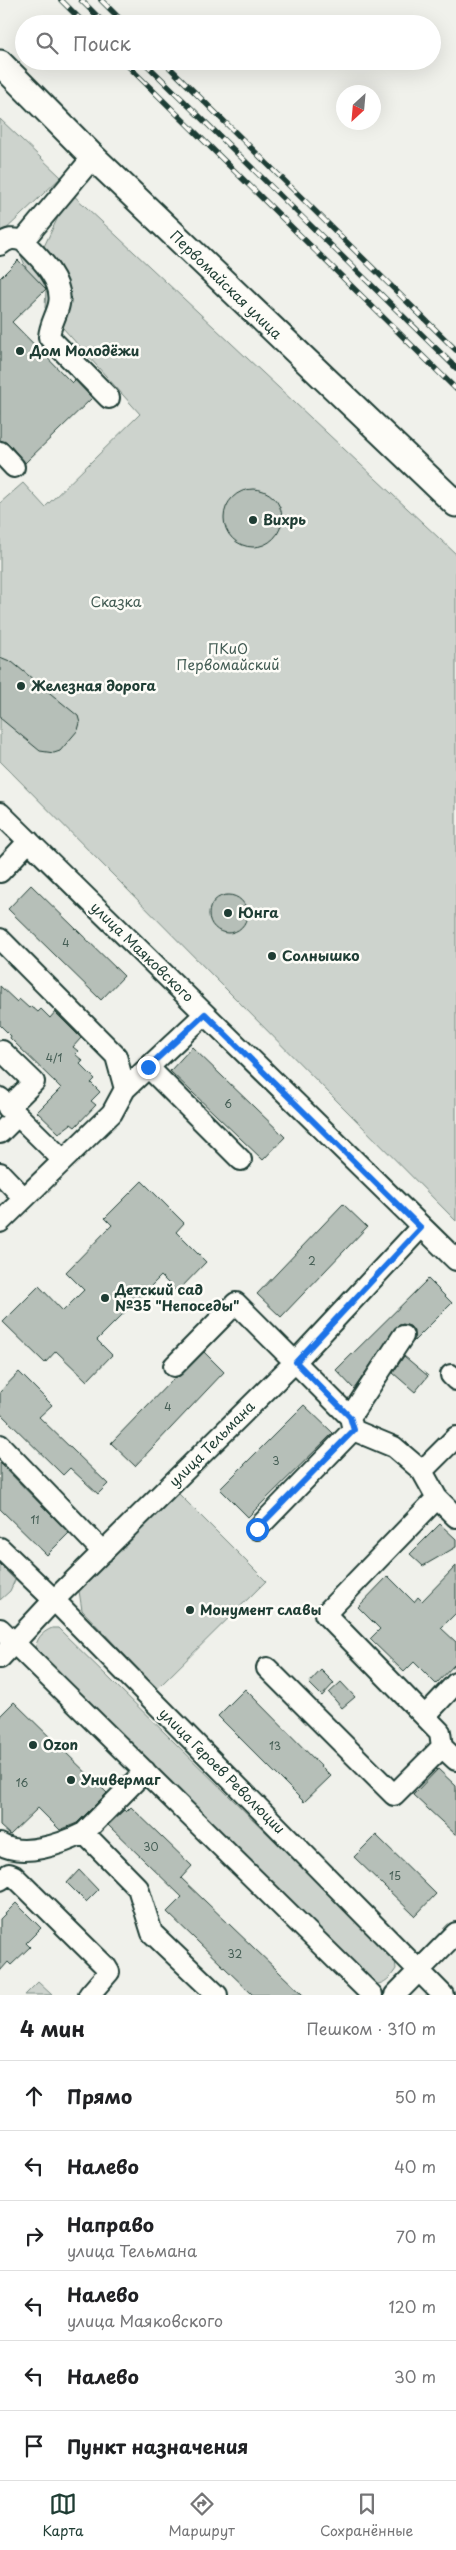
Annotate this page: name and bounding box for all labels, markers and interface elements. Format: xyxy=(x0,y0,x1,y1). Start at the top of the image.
search box xyxy=(15,15,441,70)
icon: search xyxy=(33,29,61,57)
text: Поиск xyxy=(73,29,131,57)
north arrow xyxy=(336,85,381,130)
street label: Первомайская улица xyxy=(166,226,287,344)
place label: Дом Молодёжи xyxy=(29,340,139,361)
marker: Дом Молодёжи xyxy=(14,345,26,357)
place label: Вихрь xyxy=(263,509,306,530)
marker: Вихрь xyxy=(247,514,259,526)
park label: Сказка xyxy=(91,591,142,612)
park label: ПКиО Первомайский xyxy=(177,638,279,675)
place label: Железная дорога xyxy=(31,675,156,696)
marker: Железная дорога xyxy=(15,680,27,692)
street label: улица Маяковского xyxy=(86,897,199,1007)
place label: Юнга xyxy=(238,902,279,923)
marker: Юнга xyxy=(222,907,234,919)
house number: 4 xyxy=(62,934,70,951)
place label: Солнышко xyxy=(282,945,359,966)
marker: Солнышко xyxy=(266,950,278,962)
house number: 4/1 xyxy=(46,1049,62,1066)
route end xyxy=(137,1056,160,1079)
house number: 6 xyxy=(224,1095,232,1112)
house number: 2 xyxy=(308,1252,316,1269)
place label: Детский сад №35 "Непоседы" xyxy=(114,1279,239,1316)
marker: Детский сад №35 "Непоседы" xyxy=(99,1292,111,1304)
street label: улица Тельмана xyxy=(164,1396,259,1491)
house number: 4 xyxy=(164,1398,172,1415)
house number: 3 xyxy=(272,1452,280,1469)
house number: 11 xyxy=(30,1511,40,1528)
route start xyxy=(246,1518,269,1541)
place label: Монумент славы xyxy=(200,1599,322,1620)
marker: Монумент славы xyxy=(184,1604,196,1616)
street label: улица Героев Революции xyxy=(155,1703,290,1838)
place label: Ozon xyxy=(43,1734,78,1755)
house number: 13 xyxy=(269,1737,281,1754)
marker: Ozon xyxy=(27,1739,39,1751)
place label: Универмаг xyxy=(80,1769,161,1790)
house number: 16 xyxy=(16,1774,29,1791)
marker: Универмаг xyxy=(65,1774,77,1786)
house number: 30 xyxy=(143,1838,159,1855)
house number: 15 xyxy=(389,1867,401,1884)
house number: 32 xyxy=(228,1945,243,1962)
text: 4 мин xyxy=(20,2012,85,2044)
text: Пешком · 310 m xyxy=(307,2016,436,2040)
icon: ahead xyxy=(20,2082,48,2110)
text: Прямо xyxy=(67,2082,132,2110)
text: 50 m xyxy=(395,2084,436,2108)
icon: left xyxy=(20,2152,48,2180)
text: Налево xyxy=(67,2152,139,2180)
text: 40 m xyxy=(394,2154,436,2178)
text: Направо xyxy=(67,2210,154,2238)
icon: right xyxy=(20,2222,48,2250)
text: 70 m xyxy=(396,2224,436,2248)
text: улица Тельмана xyxy=(67,2238,197,2262)
text: Налево xyxy=(67,2280,139,2308)
icon: left xyxy=(20,2292,48,2320)
text: 120 m xyxy=(389,2294,436,2318)
text: улица Маяковского xyxy=(67,2308,223,2332)
icon: left xyxy=(20,2362,48,2390)
text: Налево xyxy=(67,2362,139,2390)
text: 30 m xyxy=(394,2364,436,2388)
icon: arrive xyxy=(20,2432,48,2460)
text: Пункт назначения xyxy=(67,2432,248,2460)
tab: Карта xyxy=(43,2490,84,2541)
tab: Маршрут xyxy=(169,2490,235,2541)
tab: Сохранённые xyxy=(320,2490,413,2541)

